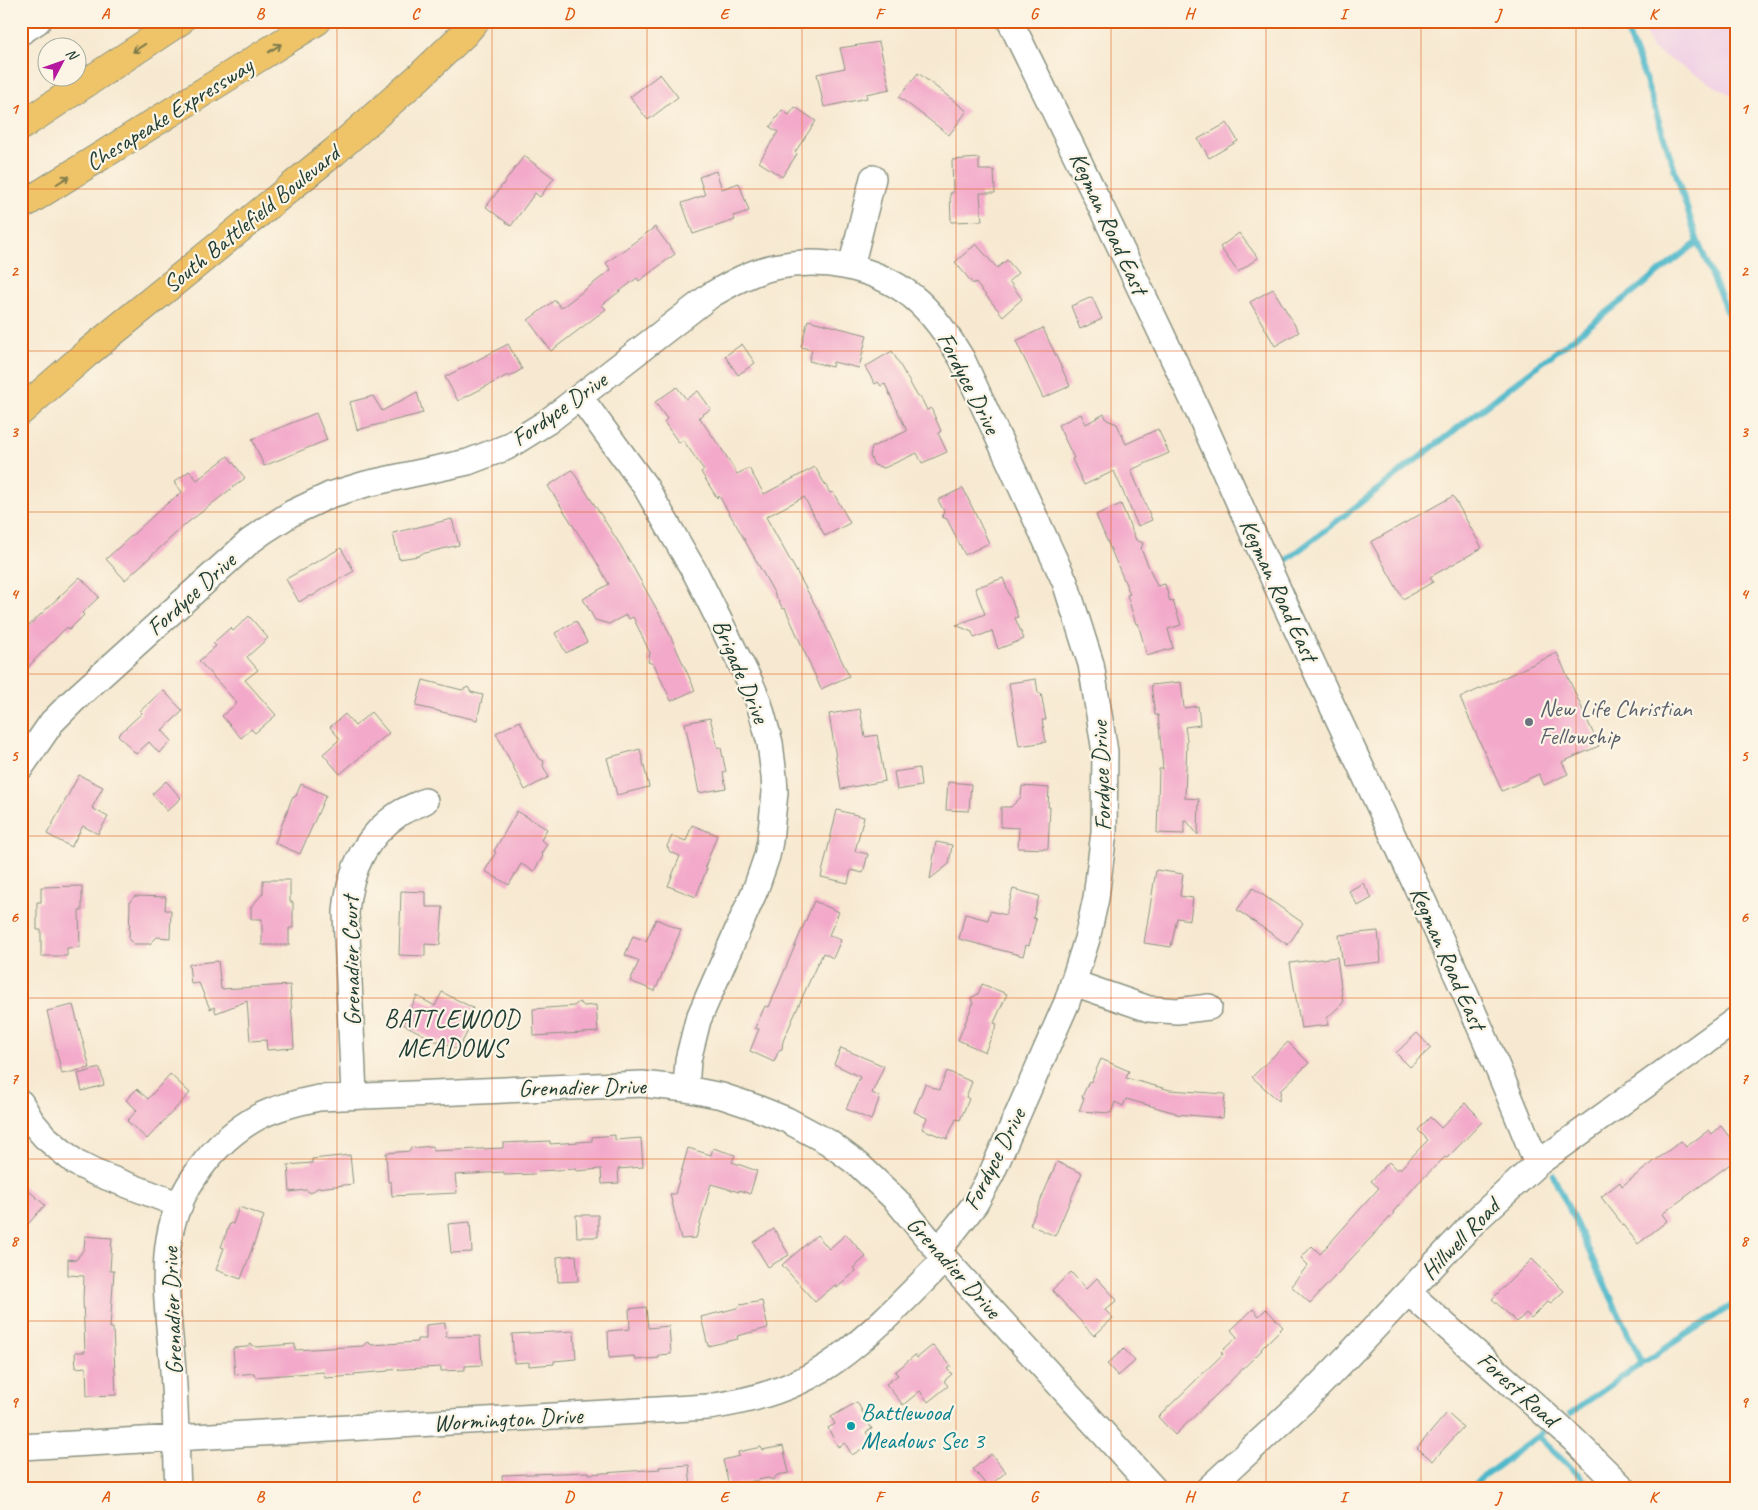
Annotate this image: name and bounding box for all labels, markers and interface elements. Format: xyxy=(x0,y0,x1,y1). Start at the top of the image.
text: A xyxy=(101,4,111,24)
text: B xyxy=(256,4,266,24)
text: C xyxy=(411,4,421,24)
text: D xyxy=(564,4,575,24)
text: E xyxy=(720,4,731,24)
text: F xyxy=(875,4,886,24)
text: G xyxy=(1030,4,1040,24)
text: H xyxy=(1184,4,1196,24)
text: I xyxy=(1340,4,1350,24)
text: J xyxy=(1494,4,1503,24)
text: K xyxy=(1649,4,1661,24)
north arrow xyxy=(38,38,88,88)
one-way arrow xyxy=(133,43,147,53)
one-way arrow xyxy=(268,43,282,53)
text: N xyxy=(62,45,82,64)
street label: Chesapeake Expressway xyxy=(80,50,260,178)
text: 1 xyxy=(10,99,19,119)
text: 1 xyxy=(1740,99,1749,119)
street label: South Battlefield Boulevard xyxy=(156,136,348,300)
street label: Kegman Road East xyxy=(1063,147,1156,302)
one-way arrow xyxy=(55,174,69,184)
text: 2 xyxy=(10,261,19,281)
text: 2 xyxy=(1740,261,1749,281)
street label: Fordyce Drive xyxy=(931,327,1008,441)
street label: Fordyce Drive xyxy=(505,364,614,453)
text: 3 xyxy=(10,422,19,442)
text: 3 xyxy=(1740,422,1749,442)
street label: Kegman Road East xyxy=(1233,514,1326,669)
street label: Fordyce Drive xyxy=(140,545,244,642)
text: 4 xyxy=(10,584,19,604)
text: 4 xyxy=(1740,584,1749,604)
street label: Brigade Drive xyxy=(706,614,777,730)
place label: New Life Christian Fellowship xyxy=(1539,693,1693,751)
marker: New Life Christian Fellowship xyxy=(1523,716,1535,728)
street label: Fordyce Drive xyxy=(1084,718,1118,832)
text: 5 xyxy=(11,746,20,766)
text: 5 xyxy=(1741,746,1750,766)
street label: Kegman Road East xyxy=(1403,882,1494,1037)
street label: Grenadier Court xyxy=(335,893,367,1026)
text: 6 xyxy=(10,907,19,927)
text: 6 xyxy=(1740,907,1749,927)
district label: BATTLEWOOD MEADOWS xyxy=(384,1003,522,1064)
text: 7 xyxy=(10,1069,19,1089)
text: 7 xyxy=(1740,1069,1749,1089)
street label: Grenadier Drive xyxy=(518,1071,648,1103)
street label: Fordyce Drive xyxy=(956,1101,1033,1215)
street label: Hillwell Road xyxy=(1414,1190,1509,1286)
street label: Grenadier Drive xyxy=(900,1210,1009,1326)
text: 8 xyxy=(10,1231,19,1251)
text: 8 xyxy=(1740,1231,1749,1251)
street label: Grenadier Drive xyxy=(155,1245,189,1375)
street label: Forest Road xyxy=(1471,1345,1567,1435)
text: 9 xyxy=(10,1392,19,1412)
text: 9 xyxy=(1740,1392,1749,1412)
place label: Battlewood Meadows Sec 3 xyxy=(861,1397,986,1455)
street label: Wormington Drive xyxy=(433,1400,585,1438)
marker: Battlewood Meadows Sec 3 xyxy=(845,1420,857,1432)
text: A xyxy=(101,1487,111,1507)
text: B xyxy=(256,1487,266,1507)
text: C xyxy=(411,1487,421,1507)
text: D xyxy=(564,1487,575,1507)
text: E xyxy=(720,1487,731,1507)
text: F xyxy=(875,1487,886,1507)
text: G xyxy=(1030,1487,1040,1507)
text: H xyxy=(1184,1487,1196,1507)
text: I xyxy=(1340,1487,1350,1507)
text: J xyxy=(1494,1487,1503,1507)
text: K xyxy=(1649,1487,1661,1507)

